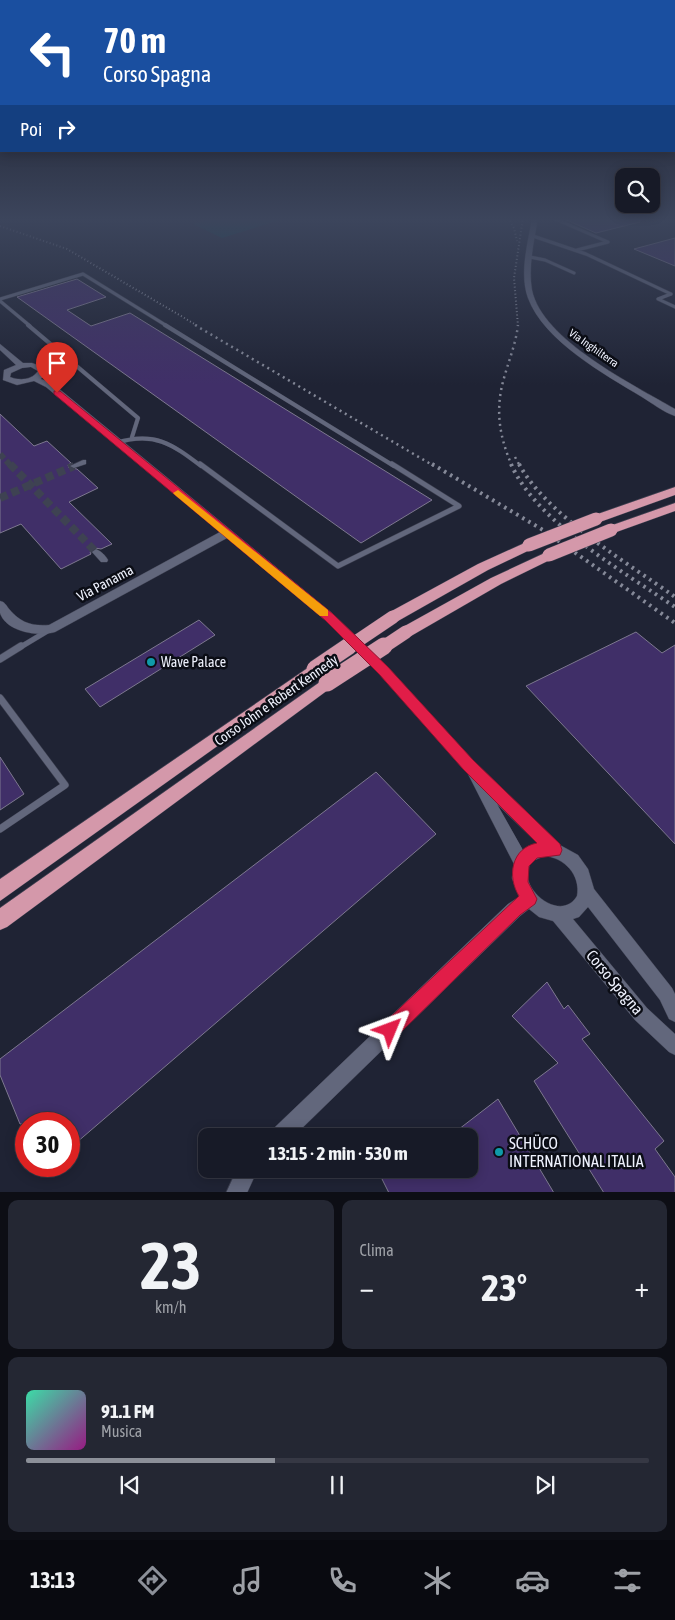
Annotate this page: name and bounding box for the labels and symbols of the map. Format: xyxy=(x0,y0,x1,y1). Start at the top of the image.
street label: Via Inghilterra xyxy=(567,327,621,369)
pin xyxy=(36,342,78,393)
street label: Via Panama xyxy=(74,562,136,604)
street label: Corso John e Robert Kennedy xyxy=(211,651,341,749)
place label: Wave Palace xyxy=(161,654,226,670)
marker: Wave Palace xyxy=(145,656,157,668)
street label: Corso Spagna xyxy=(582,946,647,1019)
position arrow xyxy=(363,1003,415,1055)
speed limit sign: 30 xyxy=(15,1112,80,1177)
place label: SCHÜCO INTERNATIONAL ITALIA xyxy=(509,1134,644,1170)
marker: SCHÜCO INTERNATIONAL ITALIA xyxy=(493,1146,505,1158)

